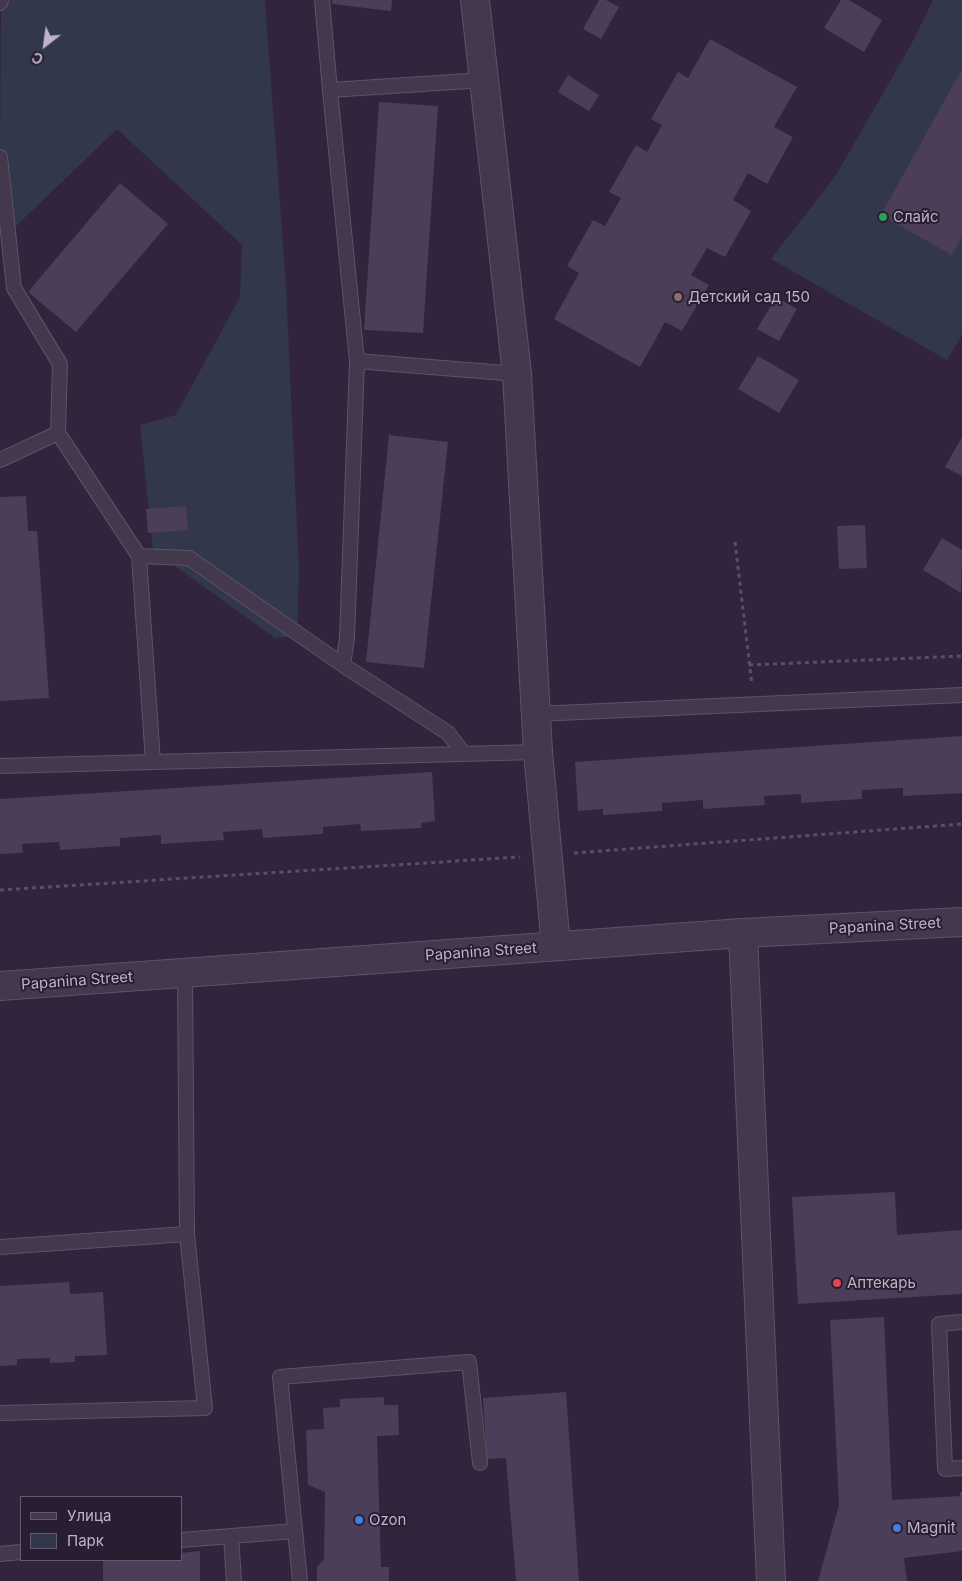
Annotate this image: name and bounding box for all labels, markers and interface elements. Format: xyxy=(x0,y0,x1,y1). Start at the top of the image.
north arrow xyxy=(20,20,70,70)
text: С xyxy=(29,48,46,68)
place label: Слайс xyxy=(893,208,938,226)
marker: Слайс xyxy=(877,211,889,223)
place label: Детский сад 150 xyxy=(688,288,810,306)
marker: Детский сад 150 xyxy=(672,291,684,303)
street label: Papanina Street xyxy=(829,914,941,938)
street label: Papanina Street xyxy=(424,939,538,965)
street label: Papanina Street xyxy=(20,968,134,994)
place label: Аптекарь xyxy=(847,1274,916,1292)
marker: Аптекарь xyxy=(831,1277,843,1289)
legend xyxy=(20,1496,182,1561)
text: Улица xyxy=(67,1506,111,1525)
place label: Ozon xyxy=(369,1511,406,1529)
marker: Ozon xyxy=(353,1514,365,1526)
place label: Magnit xyxy=(907,1519,956,1537)
marker: Magnit xyxy=(891,1522,903,1534)
text: Парк xyxy=(67,1531,104,1550)

